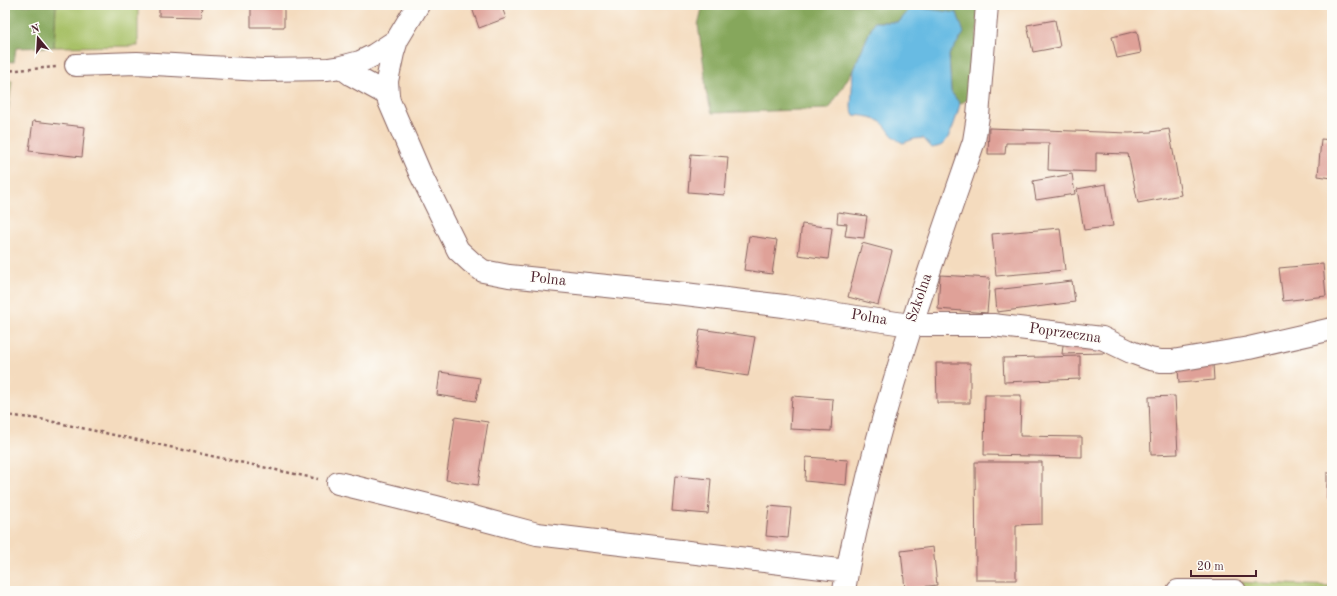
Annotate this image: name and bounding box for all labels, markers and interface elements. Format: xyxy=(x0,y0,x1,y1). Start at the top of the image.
north arrow xyxy=(18,18,58,58)
text: N xyxy=(30,23,42,36)
street label: Polna xyxy=(529,271,567,289)
street label: Szkolna xyxy=(905,271,936,324)
street label: Polna xyxy=(850,308,889,328)
street label: Poprzeczna xyxy=(1028,321,1103,347)
scale bar xyxy=(1191,552,1256,578)
text: 20 m xyxy=(1197,561,1224,573)

